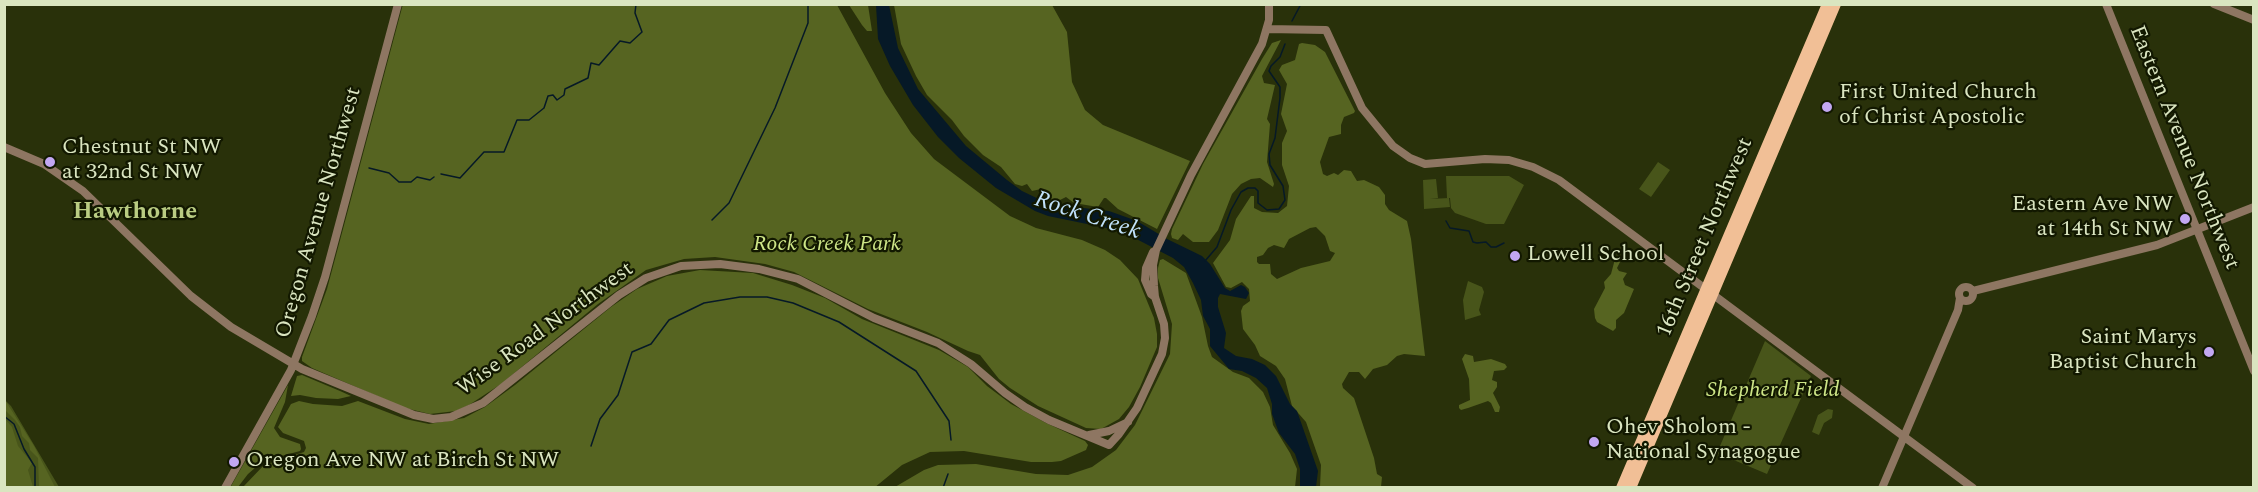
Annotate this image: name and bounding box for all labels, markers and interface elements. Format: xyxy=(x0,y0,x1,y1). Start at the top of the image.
street label: Eastern Avenue Northwest xyxy=(2122,22,2244,274)
place label: First United Church of Christ Apostolic xyxy=(1839,81,2037,132)
street label: Oregon Avenue Northwest xyxy=(271,84,369,342)
marker: First United Church of Christ Apostolic xyxy=(1820,100,1834,114)
street label: 16th Street Northwest xyxy=(1652,134,1760,342)
place label: Chestnut St NW at 32nd St NW xyxy=(62,136,221,188)
marker: Chestnut St NW at 32nd St NW xyxy=(43,155,57,169)
water label: Rock Creek xyxy=(1030,186,1144,248)
place label: Eastern Ave NW at 14th St NW xyxy=(2012,193,2173,244)
district label: Hawthorne xyxy=(73,199,197,227)
marker: Eastern Ave NW at 14th St NW xyxy=(2178,212,2192,226)
park label: Rock Creek Park xyxy=(753,233,901,259)
place label: Lowell School xyxy=(1527,243,1664,269)
marker: Lowell School xyxy=(1508,249,1522,263)
street label: Wise Road Northwest xyxy=(453,257,639,403)
place label: Saint Marys Baptist Church xyxy=(2049,326,2197,378)
marker: Saint Marys Baptist Church xyxy=(2202,345,2216,359)
park label: Shepherd Field xyxy=(1706,379,1840,405)
place label: Ohev Sholom - National Synagogue xyxy=(1606,416,1801,468)
marker: Ohev Sholom - National Synagogue xyxy=(1587,435,1601,449)
place label: Oregon Ave NW at Birch St NW xyxy=(246,449,559,475)
marker: Oregon Ave NW at Birch St NW xyxy=(227,455,241,469)

